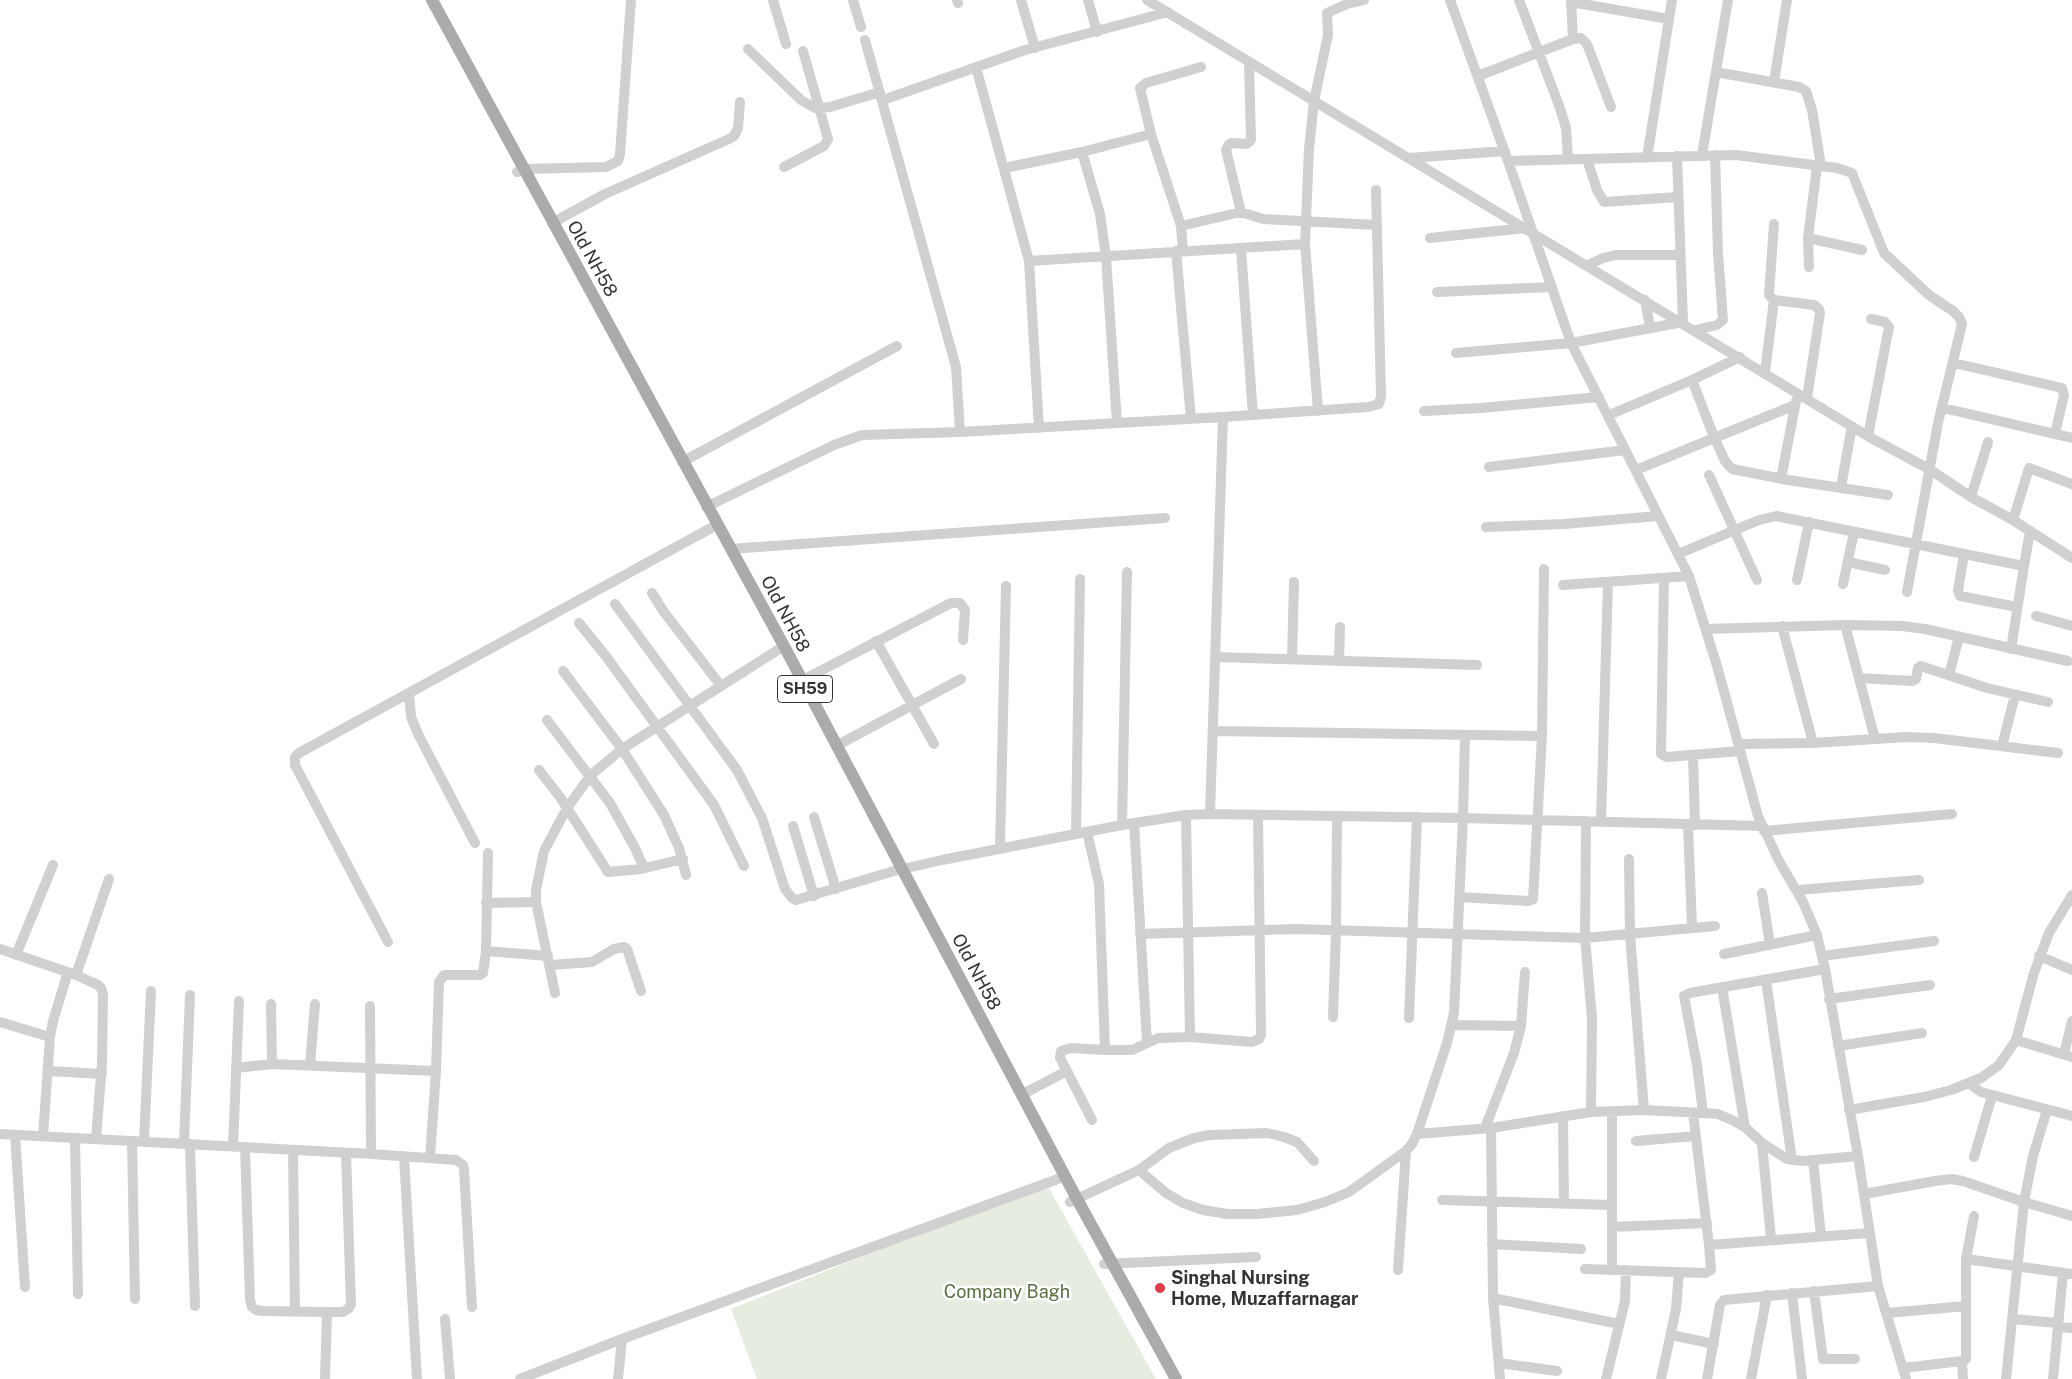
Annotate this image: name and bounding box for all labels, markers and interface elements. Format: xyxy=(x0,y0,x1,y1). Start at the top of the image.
street label: Old NH58 xyxy=(562,217,622,301)
street label: Old NH58 xyxy=(756,572,814,656)
road number: SH59 xyxy=(778,676,832,702)
street label: Old NH58 xyxy=(947,930,1005,1014)
place label: Singhal Nursing Home, Muzaffarnagar xyxy=(1171,1267,1358,1310)
park label: Company Bagh xyxy=(944,1281,1070,1303)
marker: Singhal Nursing Home, Muzaffarnagar xyxy=(1153,1281,1167,1295)

